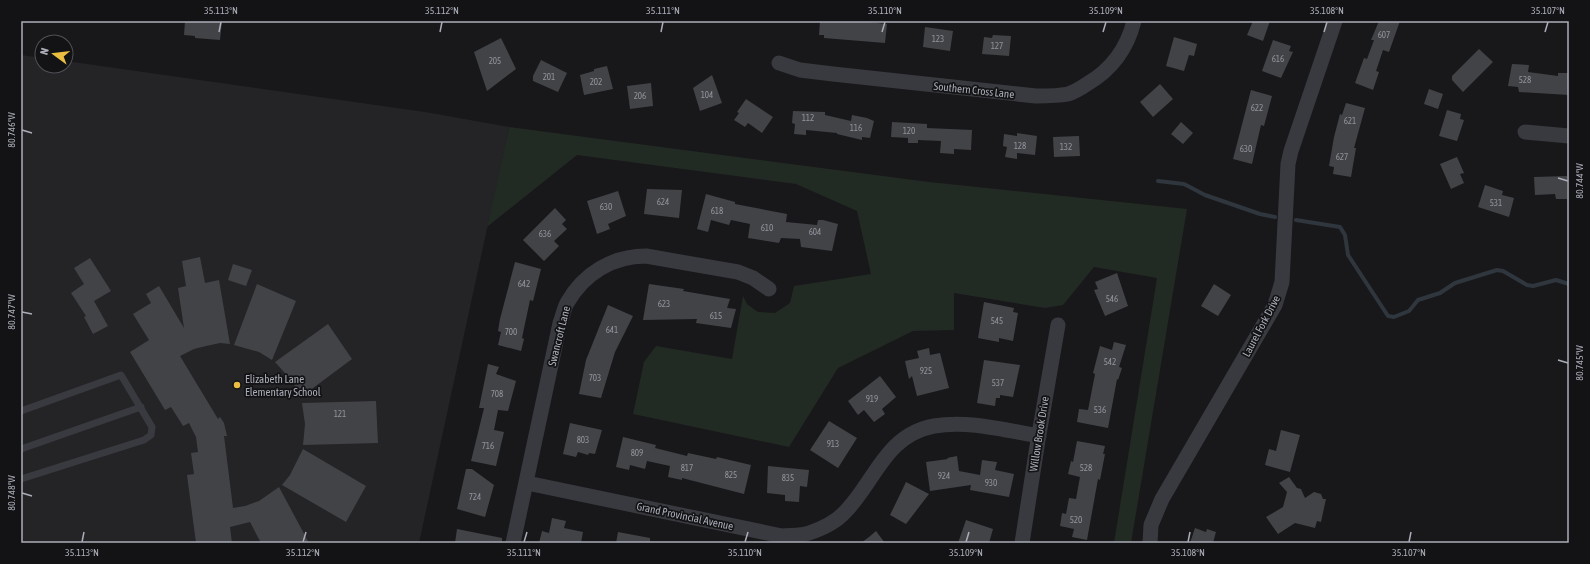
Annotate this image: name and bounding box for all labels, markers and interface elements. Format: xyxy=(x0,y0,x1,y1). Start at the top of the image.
text: 35.113°N xyxy=(204,5,238,16)
text: 35.112°N xyxy=(425,5,459,16)
text: 35.111°N xyxy=(646,5,680,16)
text: 35.110°N xyxy=(868,5,902,16)
text: 35.109°N xyxy=(1089,5,1123,16)
text: 35.108°N xyxy=(1310,5,1344,16)
text: 35.107°N xyxy=(1531,5,1565,16)
house number: 607 xyxy=(1378,30,1390,40)
north arrow xyxy=(34,34,74,74)
house number: 123 xyxy=(932,34,944,44)
house number: 127 xyxy=(991,41,1003,51)
text: N xyxy=(38,47,51,56)
house number: 616 xyxy=(1272,54,1284,64)
house number: 205 xyxy=(489,56,501,66)
house number: 201 xyxy=(543,72,555,82)
house number: 528 xyxy=(1519,75,1531,85)
house number: 202 xyxy=(590,77,602,87)
street label: Southern Cross Lane xyxy=(933,80,1015,100)
house number: 104 xyxy=(701,90,713,100)
house number: 206 xyxy=(634,91,646,101)
house number: 622 xyxy=(1251,103,1263,113)
text: 80.746°W xyxy=(6,112,17,148)
house number: 112 xyxy=(802,113,814,123)
house number: 621 xyxy=(1344,116,1356,126)
house number: 116 xyxy=(850,123,862,133)
house number: 120 xyxy=(903,126,915,136)
house number: 128 xyxy=(1014,141,1026,151)
house number: 132 xyxy=(1060,142,1072,152)
house number: 630 xyxy=(1240,144,1252,154)
house number: 627 xyxy=(1336,152,1348,162)
text: 80.744°W xyxy=(1574,163,1585,199)
house number: 624 xyxy=(657,197,669,207)
house number: 531 xyxy=(1490,198,1502,208)
house number: 630 xyxy=(600,202,612,212)
house number: 618 xyxy=(711,206,723,216)
house number: 610 xyxy=(761,223,773,233)
house number: 604 xyxy=(809,227,821,237)
house number: 636 xyxy=(539,229,551,239)
house number: 642 xyxy=(518,279,530,289)
street label: Laurel Fork Drive xyxy=(1240,293,1282,359)
text: 80.747°W xyxy=(6,294,17,330)
house number: 546 xyxy=(1106,294,1118,304)
house number: 623 xyxy=(658,299,670,309)
street label: Swancroft Lane xyxy=(546,305,572,367)
house number: 615 xyxy=(710,311,722,321)
house number: 545 xyxy=(991,316,1003,326)
house number: 641 xyxy=(606,325,618,335)
house number: 700 xyxy=(505,327,517,337)
text: 80.745°W xyxy=(1574,345,1585,381)
house number: 542 xyxy=(1104,357,1116,367)
house number: 925 xyxy=(920,366,932,376)
place label: Elizabeth Lane Elementary School xyxy=(245,373,321,398)
house number: 703 xyxy=(589,373,601,383)
house number: 537 xyxy=(992,378,1004,388)
marker: Elizabeth Lane Elementary School xyxy=(232,380,242,390)
house number: 708 xyxy=(491,389,503,399)
house number: 919 xyxy=(866,394,878,404)
street label: Willow Brook Drive xyxy=(1027,396,1051,472)
house number: 536 xyxy=(1094,405,1106,415)
house number: 121 xyxy=(334,409,346,419)
house number: 803 xyxy=(577,435,589,445)
house number: 913 xyxy=(827,439,839,449)
house number: 716 xyxy=(482,441,494,451)
house number: 809 xyxy=(631,448,643,458)
house number: 817 xyxy=(681,463,693,473)
house number: 528 xyxy=(1080,463,1092,473)
house number: 825 xyxy=(725,470,737,480)
house number: 924 xyxy=(938,471,950,481)
house number: 835 xyxy=(782,473,794,483)
text: 80.748°W xyxy=(6,475,17,511)
house number: 930 xyxy=(985,478,997,488)
house number: 724 xyxy=(469,492,481,502)
street label: Grand Provincial Avenue xyxy=(635,500,735,532)
house number: 520 xyxy=(1070,515,1082,525)
text: 35.113°N xyxy=(65,547,99,558)
text: 35.112°N xyxy=(286,547,320,558)
text: 35.111°N xyxy=(507,547,541,558)
text: 35.110°N xyxy=(728,547,762,558)
text: 35.109°N xyxy=(949,547,983,558)
text: 35.108°N xyxy=(1171,547,1205,558)
text: 35.107°N xyxy=(1392,547,1426,558)

